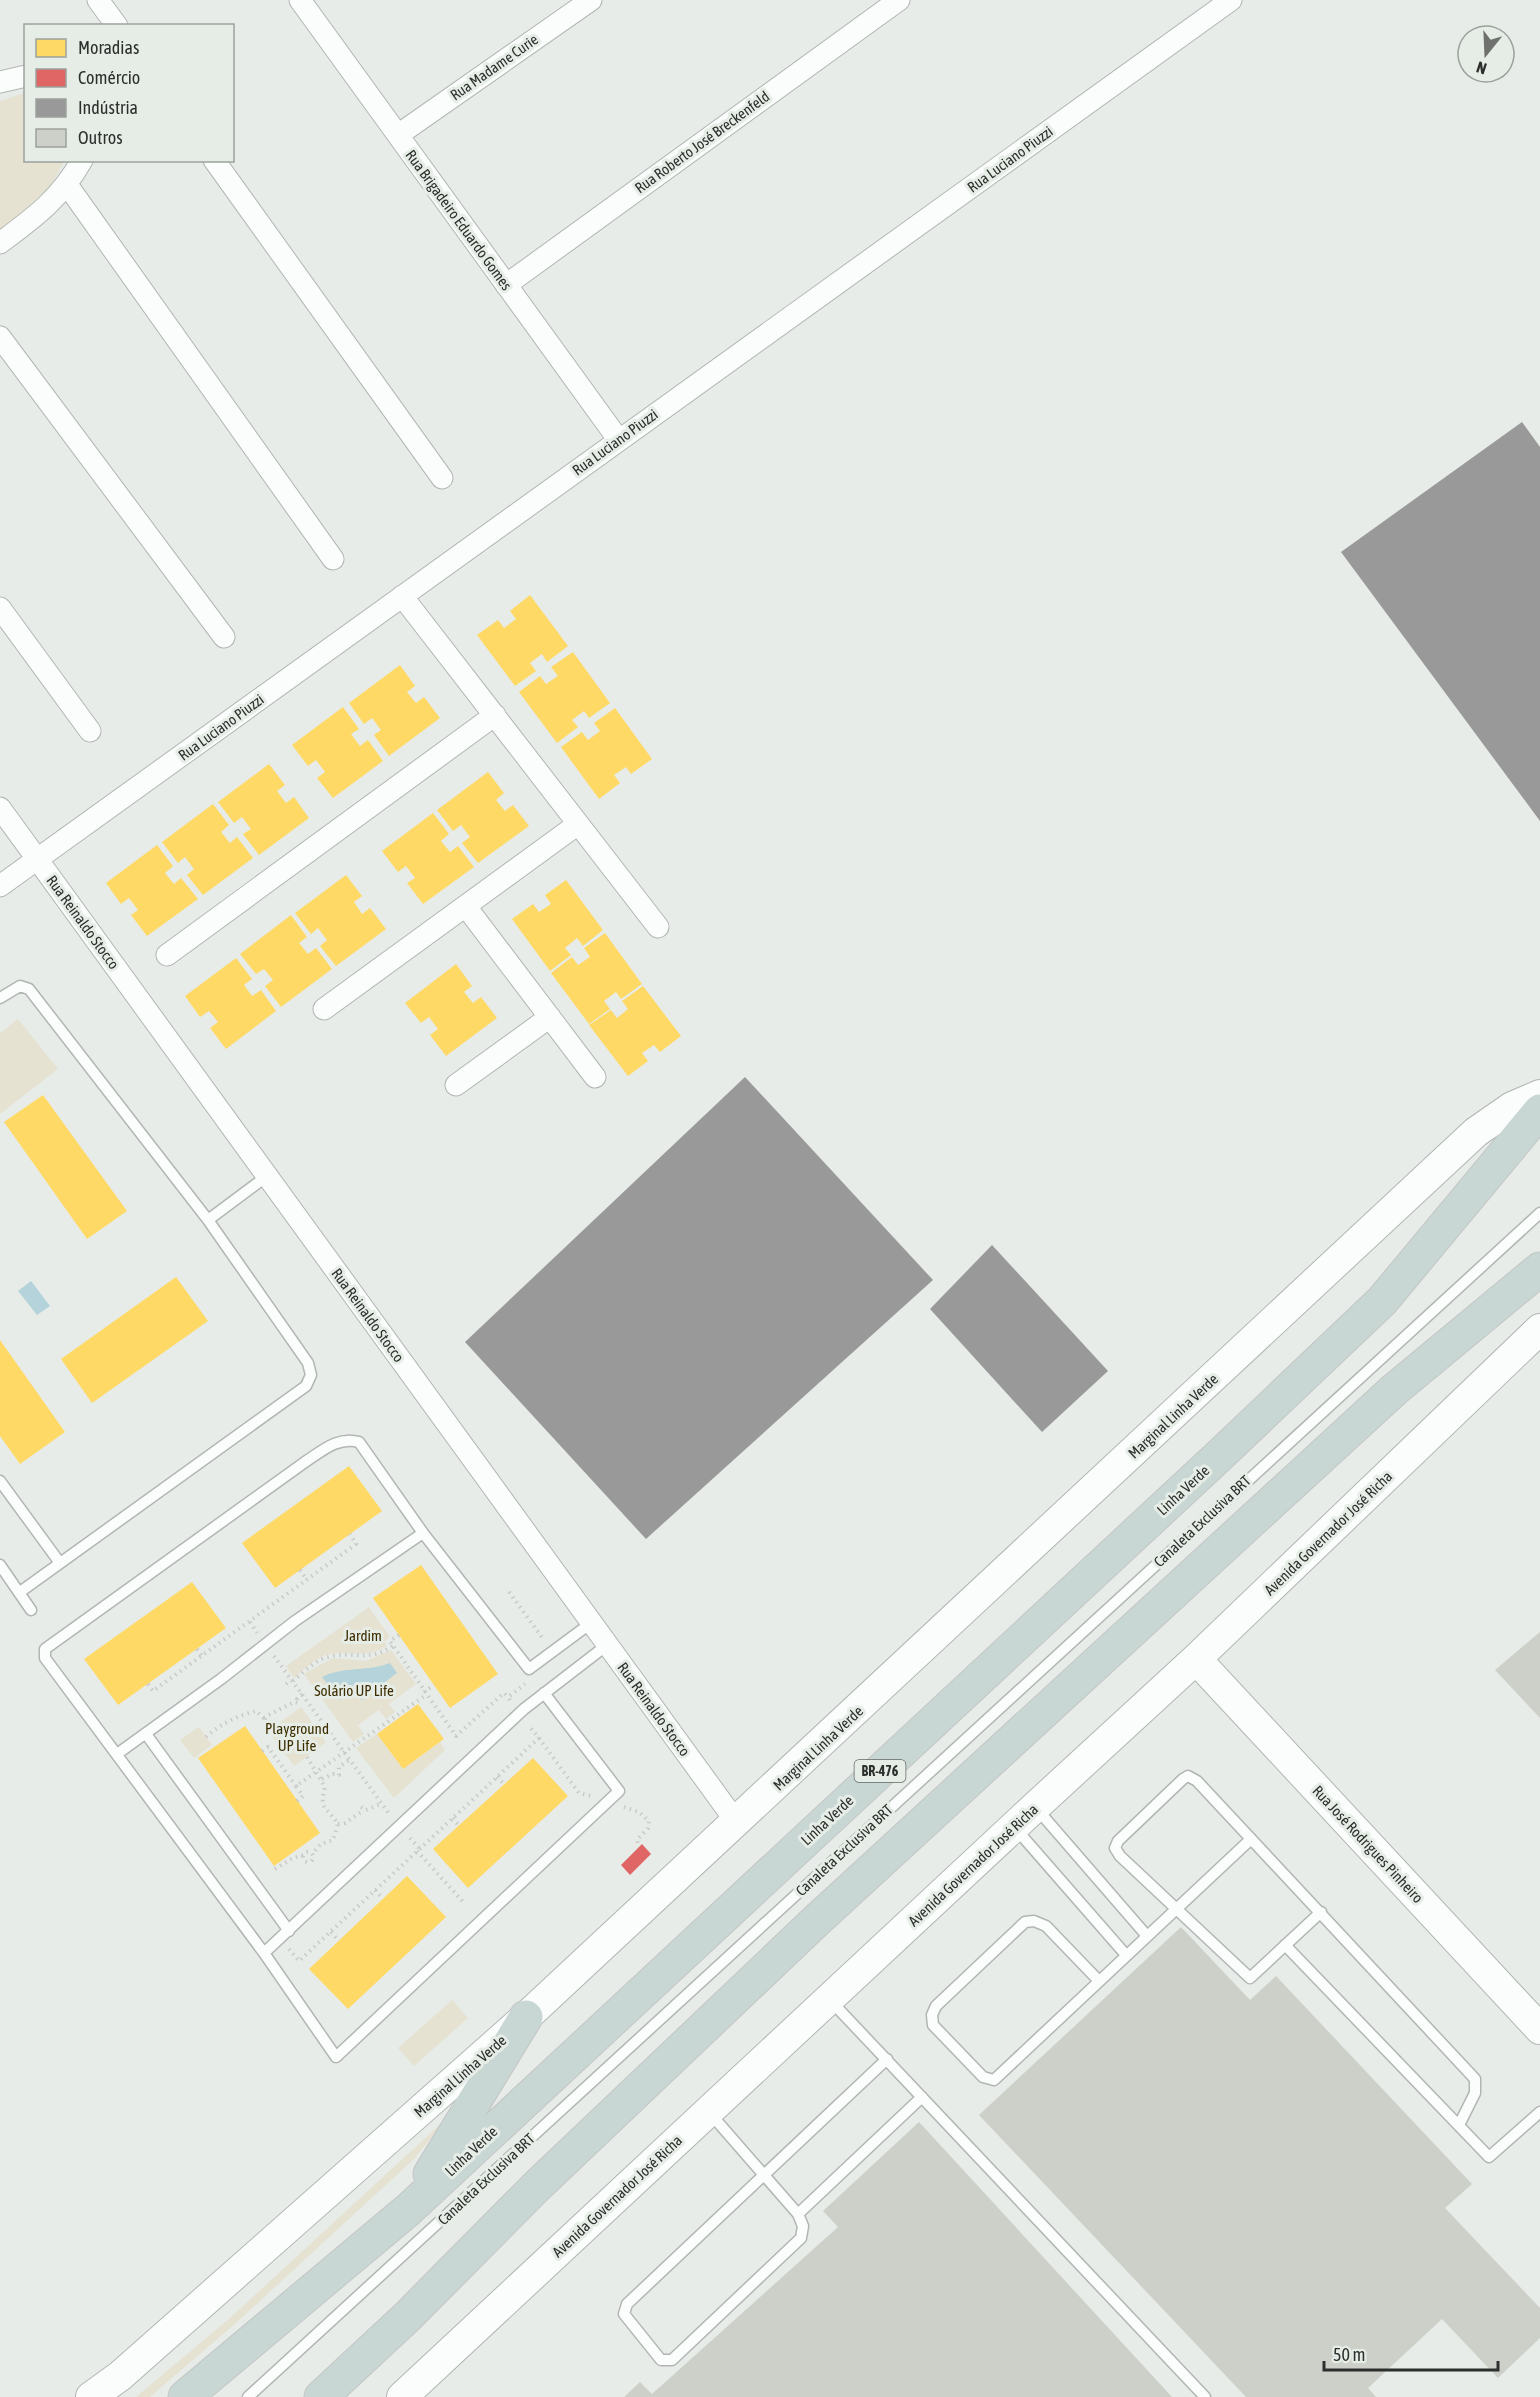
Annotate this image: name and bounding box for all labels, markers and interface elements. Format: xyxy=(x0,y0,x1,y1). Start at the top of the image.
legend xyxy=(24,24,234,162)
north arrow xyxy=(1456,24,1516,84)
street label: Rua Madame Curie xyxy=(447,30,541,104)
text: Moradias xyxy=(78,37,139,58)
text: N xyxy=(1474,58,1489,78)
text: Comércio xyxy=(78,67,140,88)
street label: Rua Roberto José Breckenfeld xyxy=(632,88,772,196)
text: Indústria xyxy=(78,97,138,118)
street label: Rua Luciano Piuzzi xyxy=(964,122,1056,196)
text: Outros xyxy=(78,127,123,148)
street label: Rua Brigadeiro Eduardo Gomes xyxy=(402,147,516,293)
street label: Rua Luciano Piuzzi xyxy=(569,405,661,479)
street label: Rua Luciano Piuzzi xyxy=(175,690,267,764)
street label: Rua Reinaldo Stocco xyxy=(43,872,123,972)
street label: Rua Reinaldo Stocco xyxy=(328,1265,408,1365)
street label: Marginal Linha Verde xyxy=(1125,1370,1221,1462)
street label: Linha Verde xyxy=(1153,1462,1213,1518)
street label: Avenida Governador José Richa xyxy=(1261,1468,1395,1598)
street label: Canaleta Exclusiva BRT xyxy=(1150,1472,1254,1570)
park label: Jardim xyxy=(344,1627,382,1644)
street label: Rua Reinaldo Stocco xyxy=(614,1659,694,1759)
park label: Solário UP Life xyxy=(314,1682,394,1699)
street label: Marginal Linha Verde xyxy=(770,1702,866,1794)
park label: Playground UP Life xyxy=(265,1720,329,1754)
road number: BR-476 xyxy=(854,1760,906,1782)
street label: Rua José Rodrigues Pinheiro xyxy=(1309,1782,1427,1906)
street label: Linha Verde xyxy=(797,1792,857,1848)
street label: Canaleta Exclusiva BRT xyxy=(792,1801,896,1899)
street label: Avenida Governador José Richa xyxy=(905,1801,1041,1929)
street label: Marginal Linha Verde xyxy=(411,2031,510,2120)
street label: Linha Verde xyxy=(441,2123,501,2179)
street label: Canaleta Exclusiva BRT xyxy=(434,2130,538,2228)
street label: Avenida Governador José Richa xyxy=(549,2132,685,2260)
scale bar xyxy=(1324,2334,1498,2372)
text: 50 m xyxy=(1333,2344,1365,2365)

